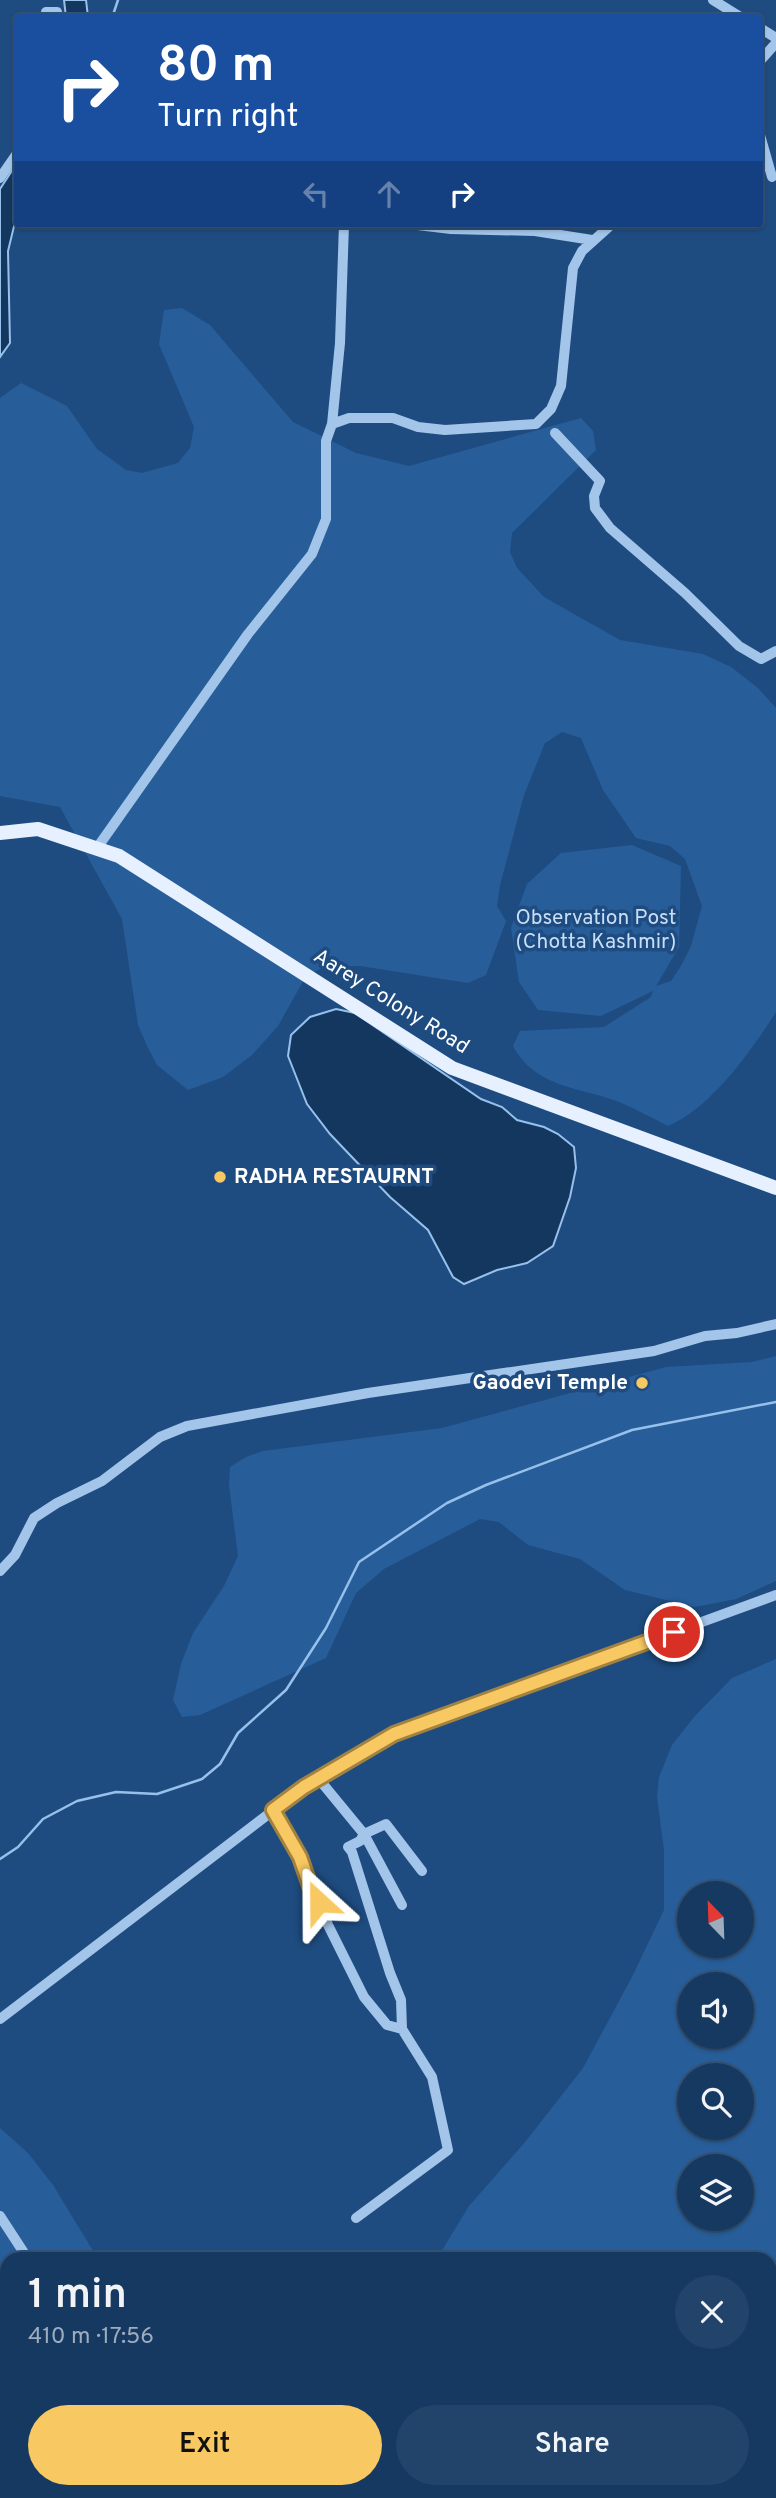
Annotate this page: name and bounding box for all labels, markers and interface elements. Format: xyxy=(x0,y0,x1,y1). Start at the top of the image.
text: 80 m xyxy=(157,37,274,99)
icon: right xyxy=(42,42,133,133)
text: Turn right xyxy=(157,98,299,138)
icon: left xyxy=(297,175,335,213)
icon: ahead xyxy=(370,175,408,213)
icon: right xyxy=(443,175,481,213)
park label: Observation Post (Chotta Kashmir) xyxy=(515,905,677,956)
street label: Aarey Colony Road xyxy=(308,943,474,1061)
place label: RADHA RESTAURNT xyxy=(234,1164,434,1191)
marker: RADHA RESTAURNT xyxy=(212,1169,228,1185)
place label: Gaodevi Temple xyxy=(472,1370,628,1397)
marker: Gaodevi Temple xyxy=(634,1375,650,1391)
pin xyxy=(644,1602,704,1662)
icon: arrive xyxy=(655,1613,693,1651)
position arrow xyxy=(282,1865,356,1939)
north arrow xyxy=(677,1881,754,1958)
map controls xyxy=(677,1881,754,2231)
button: sound xyxy=(677,1972,754,2049)
button: search xyxy=(677,2063,754,2140)
button: layers xyxy=(677,2154,754,2231)
text: 1 min xyxy=(28,2270,127,2323)
button: close xyxy=(675,2275,749,2349)
text: 410 m · 17:56 xyxy=(28,2323,154,2352)
button: Exit xyxy=(28,2405,382,2485)
button: Share xyxy=(396,2405,749,2485)

